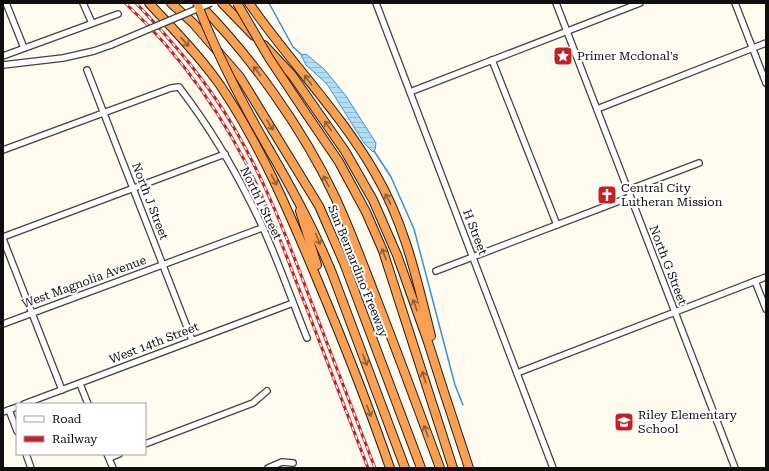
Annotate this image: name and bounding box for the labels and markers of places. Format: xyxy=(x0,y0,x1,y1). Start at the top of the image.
place icon: Primer Mcdonal's xyxy=(552,45,574,67)
place label: Primer Mcdonal's xyxy=(577,49,679,63)
place label: Central City Lutheran Mission xyxy=(621,181,723,209)
church icon: Central City Lutheran Mission xyxy=(596,184,618,206)
place label: Riley Elementary School xyxy=(638,408,738,436)
school or university icon: Riley Elementary School xyxy=(613,411,635,433)

